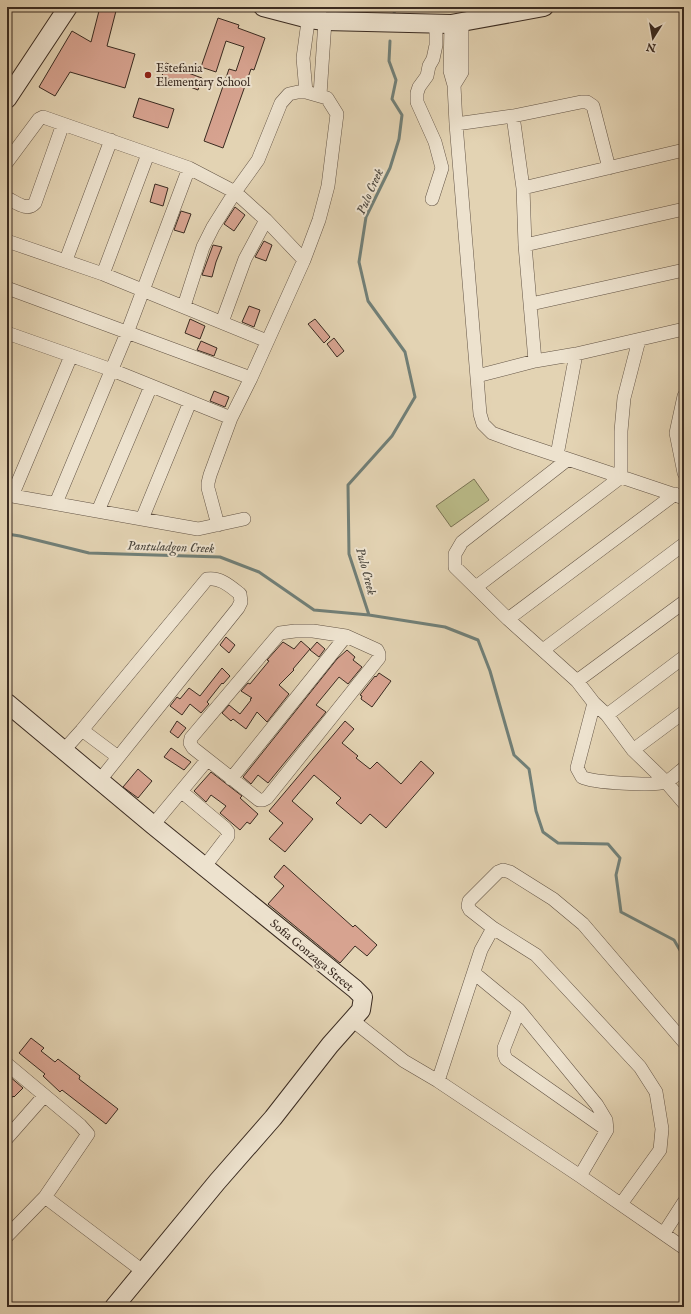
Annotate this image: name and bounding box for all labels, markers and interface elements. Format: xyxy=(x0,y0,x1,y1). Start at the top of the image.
north arrow xyxy=(633,18,673,58)
text: N xyxy=(645,39,658,55)
place label: Estefania Elementary School xyxy=(156,61,251,90)
marker: Estefania Elementary School xyxy=(143,70,153,80)
water label: Pulo Creek xyxy=(353,165,388,217)
water label: Pantuladgon Creek xyxy=(127,537,215,559)
water label: Pulo Creek xyxy=(351,546,380,598)
street label: Sofia Gonzaga Street xyxy=(267,916,357,995)

